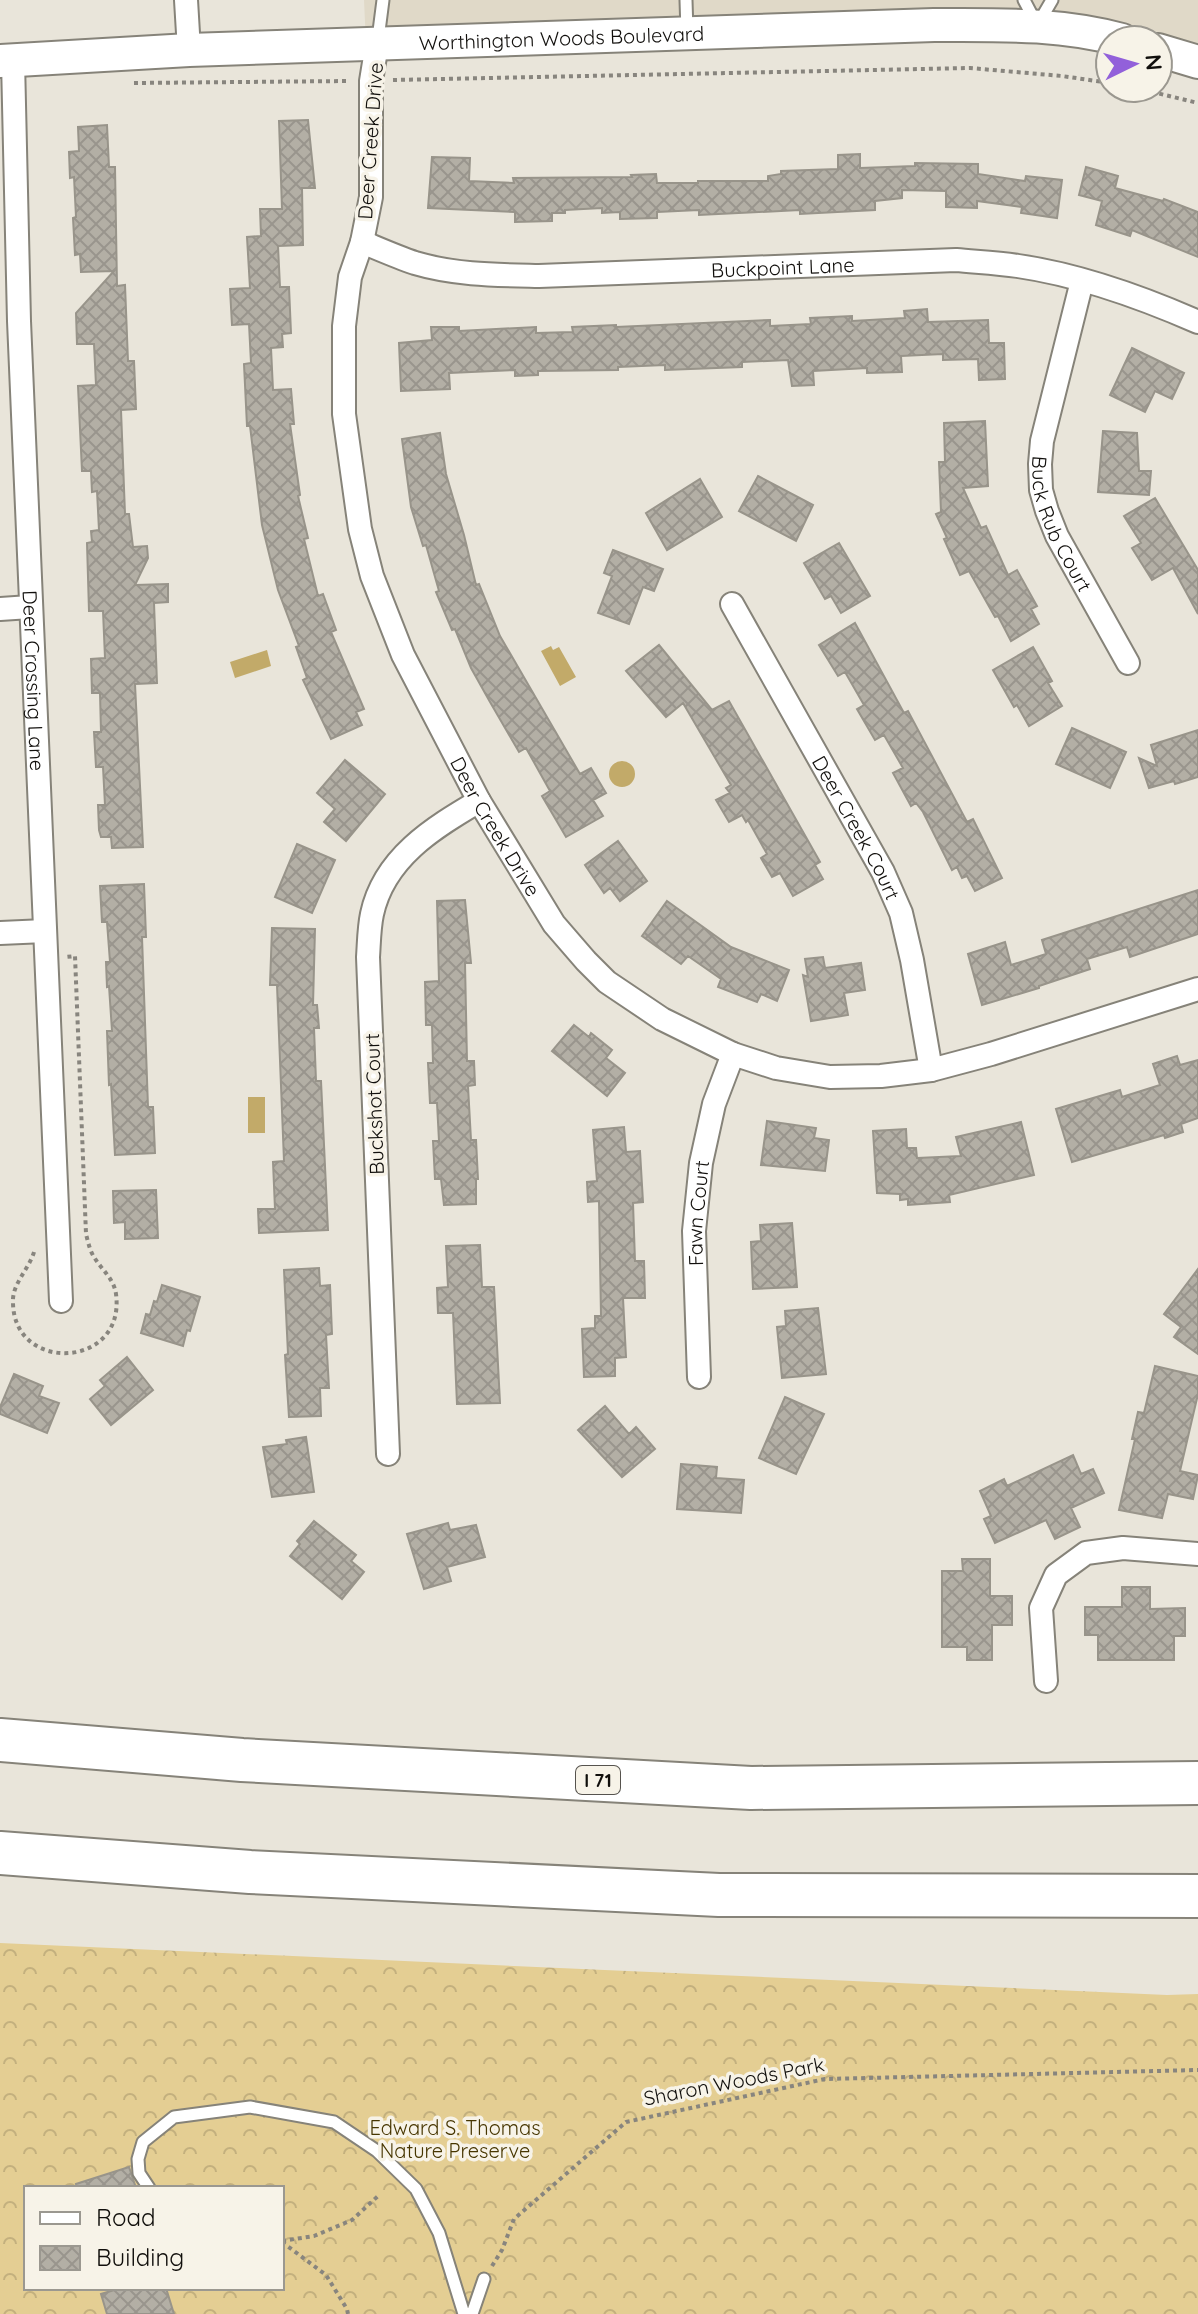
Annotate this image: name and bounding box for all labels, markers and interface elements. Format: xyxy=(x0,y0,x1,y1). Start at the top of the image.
street label: Worthington Woods Boulevard xyxy=(418,20,705,55)
north arrow xyxy=(1094,24,1174,104)
text: N xyxy=(1139,53,1169,72)
street label: Deer Creek Drive xyxy=(352,62,388,220)
street label: Buckpoint Lane xyxy=(711,251,855,282)
street label: Buck Rub Court xyxy=(1027,455,1098,596)
street label: Deer Crossing Lane xyxy=(18,590,51,772)
street label: Deer Creek Court xyxy=(807,751,906,903)
street label: Deer Creek Drive xyxy=(445,752,546,901)
street label: Buckshot Court xyxy=(359,1033,389,1175)
street label: Fawn Court xyxy=(681,1159,714,1267)
road number: I 71 xyxy=(576,1766,620,1794)
street label: Sharon Woods Park xyxy=(642,2051,826,2111)
park label: Edward S. Thomas Nature Preserve xyxy=(369,2115,541,2163)
legend xyxy=(24,2186,284,2290)
text: Road xyxy=(96,2202,156,2232)
text: Building xyxy=(96,2242,184,2272)

